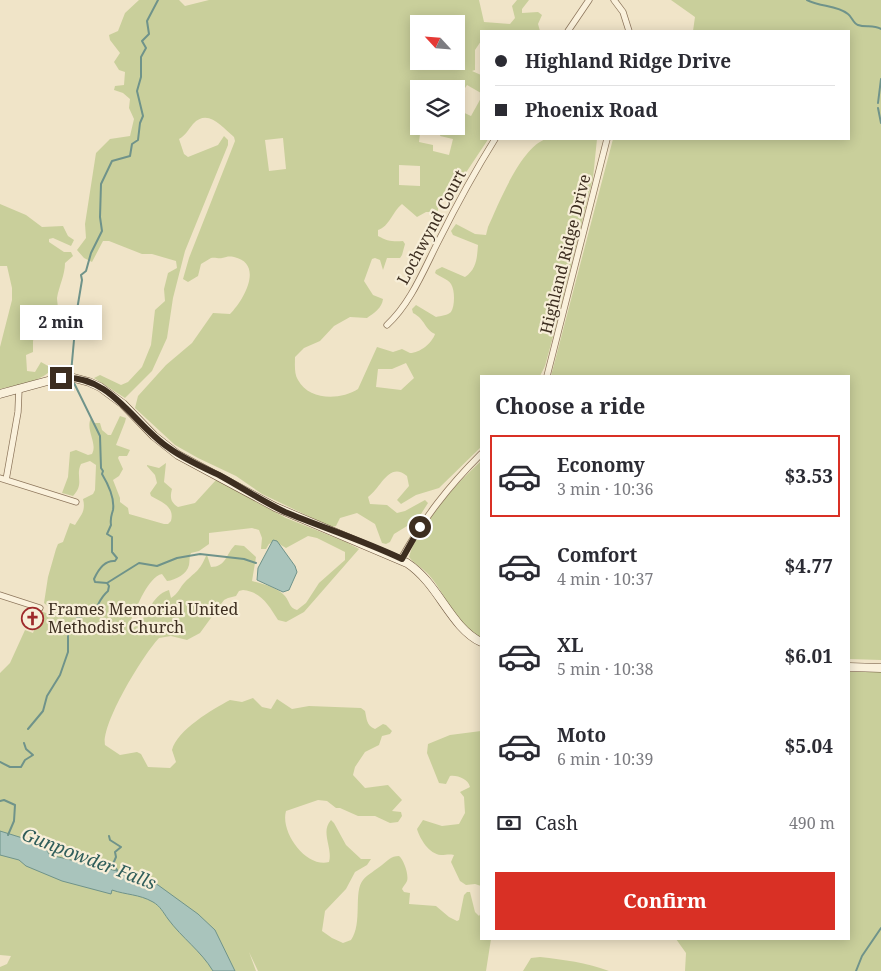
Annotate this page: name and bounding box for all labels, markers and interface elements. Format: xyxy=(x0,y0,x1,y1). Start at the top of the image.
north arrow xyxy=(410,15,465,70)
map controls xyxy=(410,15,465,135)
text: Highland Ridge Drive xyxy=(525,48,731,74)
button: layers xyxy=(410,80,465,135)
text: Phoenix Road xyxy=(525,97,658,123)
street label: Lochwynd Court xyxy=(392,166,471,288)
street label: Highland Ridge Drive xyxy=(535,172,595,336)
callout: 2 min xyxy=(20,306,102,340)
text: 2 min xyxy=(38,311,84,333)
route end xyxy=(50,367,72,389)
text: Choose a ride xyxy=(495,390,645,420)
text: Economy xyxy=(557,452,645,478)
icon: car xyxy=(497,454,542,499)
text: $3.53 xyxy=(784,463,833,489)
text: 3 min · 10:36 xyxy=(557,478,653,500)
route start xyxy=(409,516,431,538)
text: Comfort xyxy=(557,542,637,568)
icon: car xyxy=(497,544,542,589)
text: $4.77 xyxy=(784,553,833,579)
text: 4 min · 10:37 xyxy=(557,568,653,590)
place label: Frames Memorial United Methodist Church xyxy=(48,598,239,638)
church icon: Frames Memorial United Methodist Church xyxy=(20,606,44,630)
text: XL xyxy=(557,632,583,658)
icon: car xyxy=(497,634,542,679)
text: $6.01 xyxy=(784,643,833,669)
text: 5 min · 10:38 xyxy=(557,658,653,680)
text: Moto xyxy=(557,722,606,748)
icon: car xyxy=(497,724,542,769)
text: $5.04 xyxy=(784,733,833,759)
text: 6 min · 10:39 xyxy=(557,748,653,770)
icon: cash xyxy=(495,809,523,837)
text: Cash xyxy=(535,810,578,836)
text: 490 m xyxy=(789,812,835,834)
water label: Gunpowder Falls xyxy=(19,821,160,895)
button: Confirm xyxy=(495,872,835,930)

